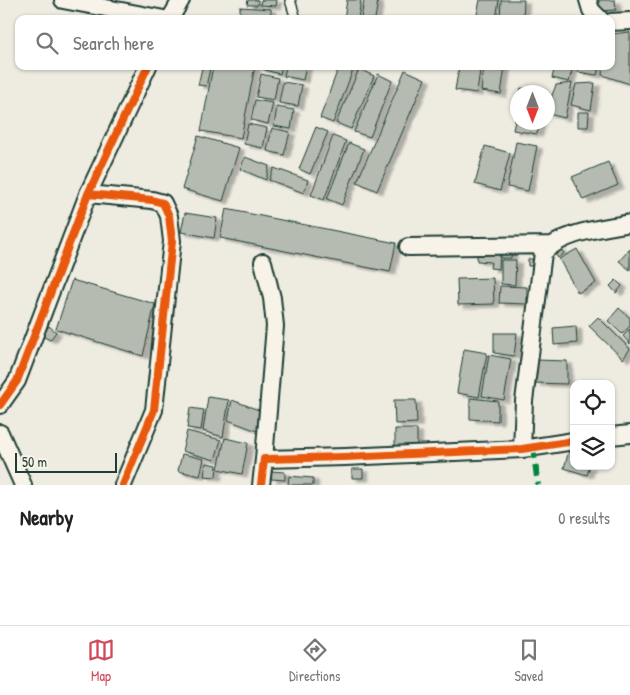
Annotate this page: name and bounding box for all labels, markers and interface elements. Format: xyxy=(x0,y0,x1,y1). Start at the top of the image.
search box xyxy=(15,15,615,70)
icon: search xyxy=(33,29,61,57)
text: Search here xyxy=(73,30,154,56)
north arrow xyxy=(510,85,555,130)
map controls xyxy=(570,380,615,470)
button: locate xyxy=(570,380,615,425)
button: layers xyxy=(570,425,615,470)
scale bar xyxy=(15,450,118,473)
text: 50 m xyxy=(22,452,47,471)
text: Nearby xyxy=(20,503,73,532)
text: 0 results xyxy=(558,507,610,529)
tab: Map xyxy=(87,636,115,685)
tab: Directions xyxy=(289,636,340,685)
tab: Saved xyxy=(514,636,543,685)

